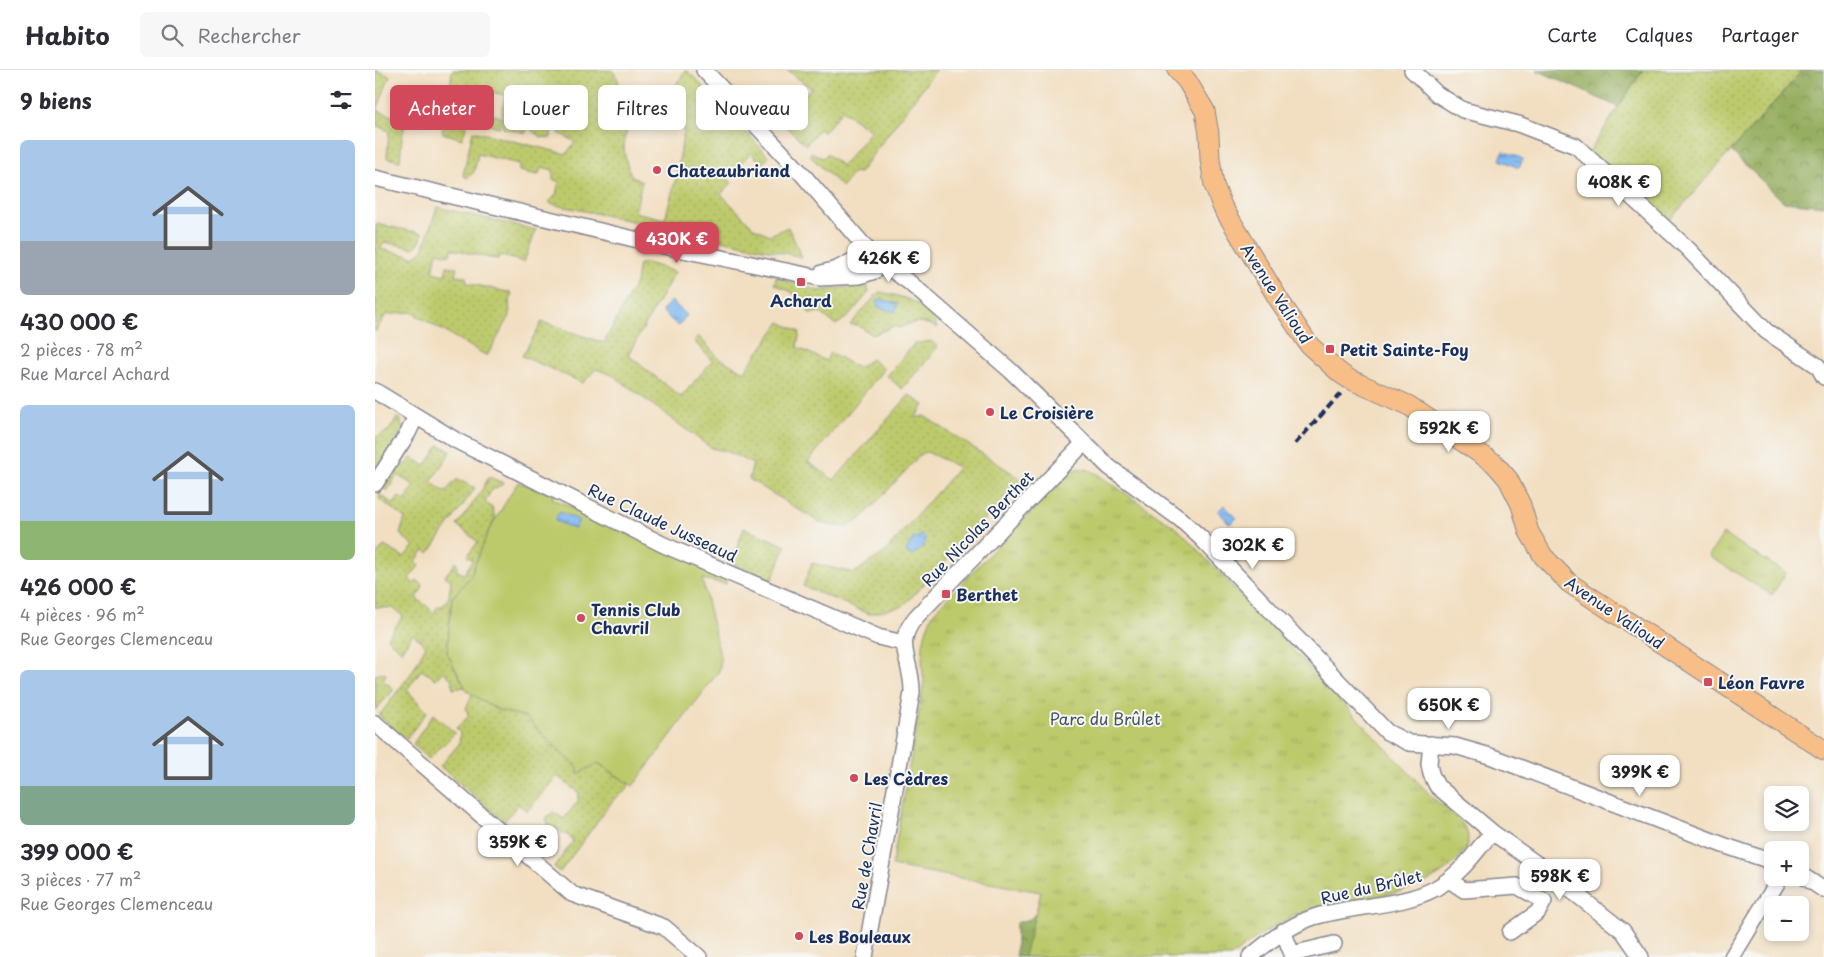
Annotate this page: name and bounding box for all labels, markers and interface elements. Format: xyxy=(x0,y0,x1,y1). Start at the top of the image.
search box xyxy=(140,12,490,57)
text: Habito xyxy=(25,17,110,53)
icon: search xyxy=(158,21,186,49)
text: Rechercher xyxy=(198,21,301,49)
text: Carte xyxy=(1547,21,1597,48)
text: Calques xyxy=(1625,21,1693,48)
text: Partager xyxy=(1721,21,1799,48)
text: 9 biens xyxy=(20,84,92,116)
chip: Acheter xyxy=(390,85,494,130)
chip: Louer xyxy=(504,85,588,130)
chip: Filtres xyxy=(598,85,686,130)
chip: Nouveau xyxy=(696,85,808,130)
icon: filters xyxy=(327,86,355,114)
place label: Chateaubriand xyxy=(667,158,791,182)
marker: Chateaubriand xyxy=(651,164,663,176)
pin: 408K € xyxy=(1578,164,1660,207)
text: 408K € xyxy=(1588,169,1650,193)
icon: home xyxy=(143,173,233,263)
pin: 430K € xyxy=(636,222,718,264)
text: 430K € xyxy=(646,226,708,250)
street label: Avenue Valioud xyxy=(1236,238,1318,348)
pin: 426K € xyxy=(848,240,930,283)
text: 426K € xyxy=(858,245,920,269)
marker: Achard xyxy=(795,276,807,288)
place label: Achard xyxy=(770,288,832,312)
text: 430 000 € xyxy=(20,305,138,337)
text: 2 pièces · 78 m² xyxy=(20,337,143,361)
place label: Petit Sainte-Foy xyxy=(1340,337,1469,361)
marker: Petit Sainte-Foy xyxy=(1324,343,1336,355)
text: Rue Marcel Achard xyxy=(20,361,170,385)
place label: Le Croisière xyxy=(1000,400,1094,424)
marker: Le Croisière xyxy=(984,406,996,418)
pin: 592K € xyxy=(1408,410,1490,453)
text: 592K € xyxy=(1419,415,1479,439)
icon: home xyxy=(143,438,233,528)
street label: Rue Nicolas Berthet xyxy=(915,464,1039,591)
street label: Rue Claude Jusseaud xyxy=(584,477,742,567)
pin: 302K € xyxy=(1212,528,1294,570)
text: 302K € xyxy=(1222,532,1284,556)
text: 426 000 € xyxy=(20,570,136,602)
street label: Avenue Valioud xyxy=(1560,570,1670,654)
place label: Berthet xyxy=(956,582,1019,606)
marker: Berthet xyxy=(940,588,952,600)
place label: Tennis Club Chavril xyxy=(591,597,680,639)
text: 4 pièces · 96 m² xyxy=(20,602,145,626)
marker: Tennis Club Chavril xyxy=(575,612,587,624)
text: Rue Georges Clemenceau xyxy=(20,626,213,650)
place label: Léon Favre xyxy=(1718,670,1805,694)
marker: Léon Favre xyxy=(1702,676,1714,688)
pin: 650K € xyxy=(1408,688,1490,730)
text: 650K € xyxy=(1418,692,1480,716)
icon: home xyxy=(143,703,233,793)
park label: Parc du Brûlet xyxy=(1049,706,1161,730)
pin: 399K € xyxy=(1599,754,1681,797)
text: 399K € xyxy=(1611,759,1669,783)
place label: Les Cèdres xyxy=(864,766,949,790)
marker: Les Cèdres xyxy=(848,772,860,784)
map controls xyxy=(1764,786,1809,941)
button: layers xyxy=(1764,786,1809,831)
street label: Rue de Chavril xyxy=(845,800,887,912)
pin: 359K € xyxy=(477,824,559,867)
text: 359K € xyxy=(489,829,547,853)
text: 399 000 € xyxy=(20,835,133,867)
button: + xyxy=(1764,841,1809,886)
pin: 598K € xyxy=(1519,858,1601,901)
street label: Rue du Brûlet xyxy=(1318,863,1424,909)
text: 598K € xyxy=(1530,863,1590,887)
text: 3 pièces · 77 m² xyxy=(20,867,141,891)
text: Rue Georges Clemenceau xyxy=(20,891,213,915)
button: − xyxy=(1764,896,1809,941)
place label: Les Bouleaux xyxy=(809,924,911,948)
marker: Les Bouleaux xyxy=(793,930,805,942)

